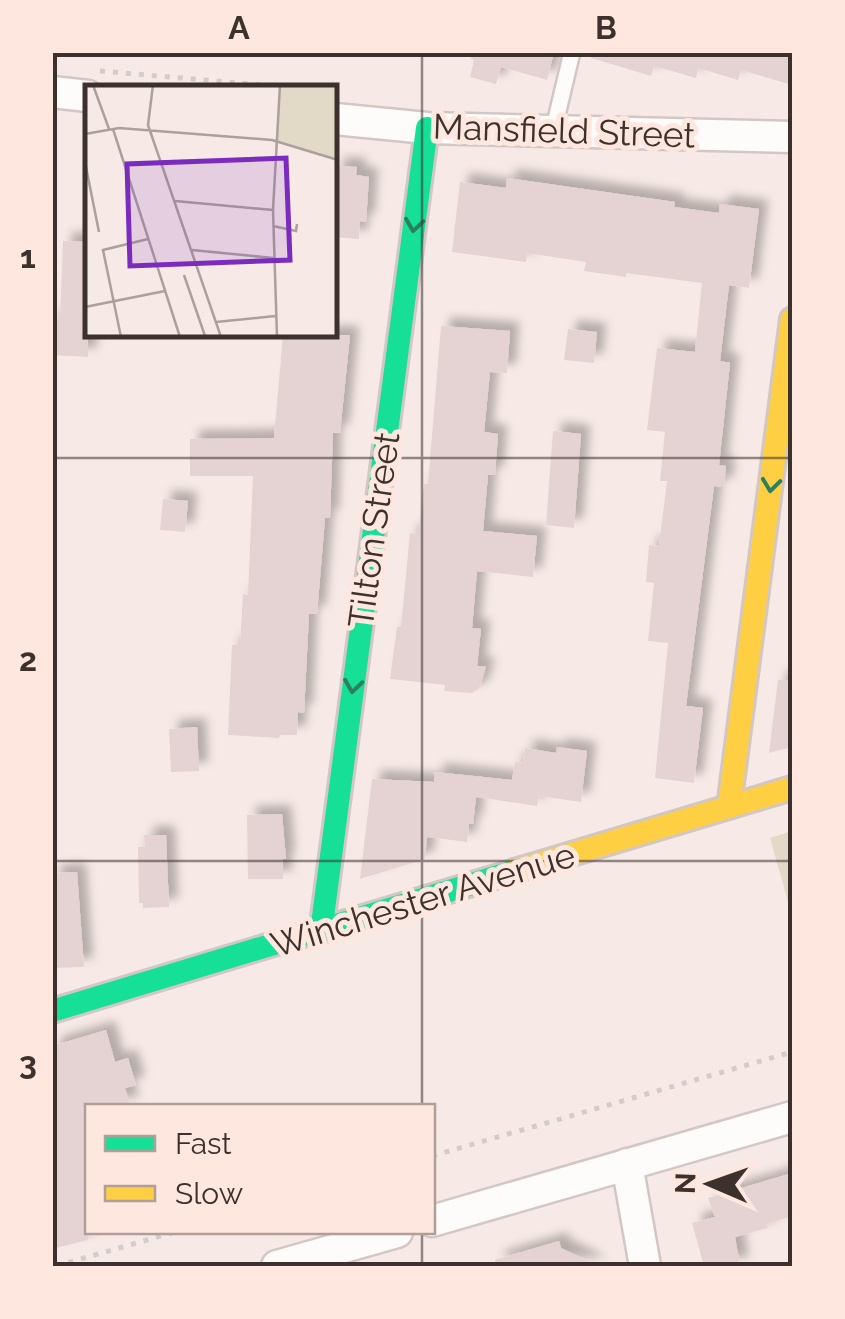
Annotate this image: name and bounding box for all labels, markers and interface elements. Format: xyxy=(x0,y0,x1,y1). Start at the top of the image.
text: A xyxy=(228,9,250,46)
text: B xyxy=(595,9,617,46)
inset map xyxy=(85,85,338,338)
street label: Mansfield Street xyxy=(432,105,696,156)
one-way arrow xyxy=(404,217,425,233)
text: 1 xyxy=(20,238,36,275)
street label: Tilton Street xyxy=(339,429,408,630)
one-way arrow xyxy=(761,477,782,493)
text: 2 xyxy=(19,641,37,678)
one-way arrow xyxy=(343,678,364,694)
street label: Winchester Avenue xyxy=(266,834,580,965)
text: 3 xyxy=(19,1044,37,1081)
legend xyxy=(85,1104,435,1234)
text: Fast xyxy=(175,1126,232,1161)
north arrow xyxy=(660,1134,760,1234)
text: N xyxy=(669,1172,702,1194)
text: Slow xyxy=(175,1176,243,1211)

